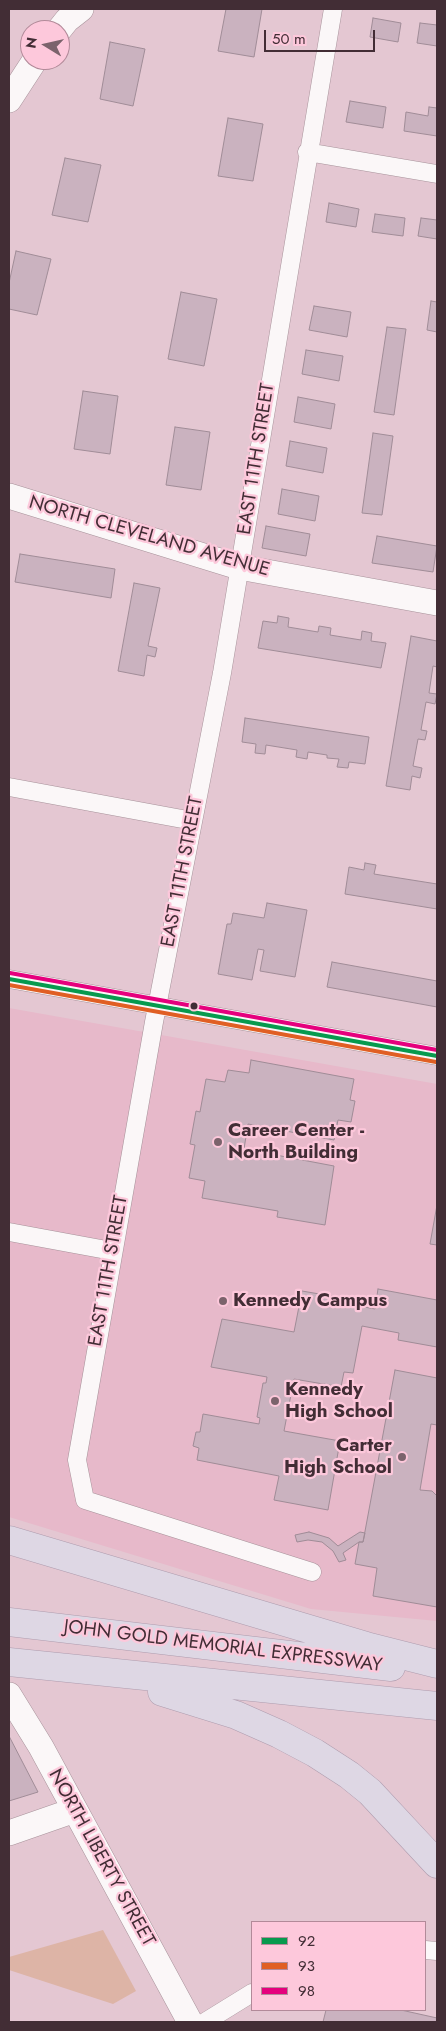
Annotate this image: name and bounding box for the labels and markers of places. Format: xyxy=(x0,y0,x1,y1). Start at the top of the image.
unlabelled marker xyxy=(189,1001,199,1011)
place label: Career Center - North Building xyxy=(228,1120,364,1164)
marker: Career Center - North Building xyxy=(212,1136,224,1148)
place label: Kennedy Campus xyxy=(233,1290,387,1312)
marker: Kennedy Campus xyxy=(217,1295,229,1307)
place label: Kennedy High School xyxy=(285,1379,393,1423)
marker: Kennedy High School xyxy=(269,1395,281,1407)
place label: Carter High School xyxy=(284,1435,392,1479)
marker: Carter High School xyxy=(396,1451,408,1463)

